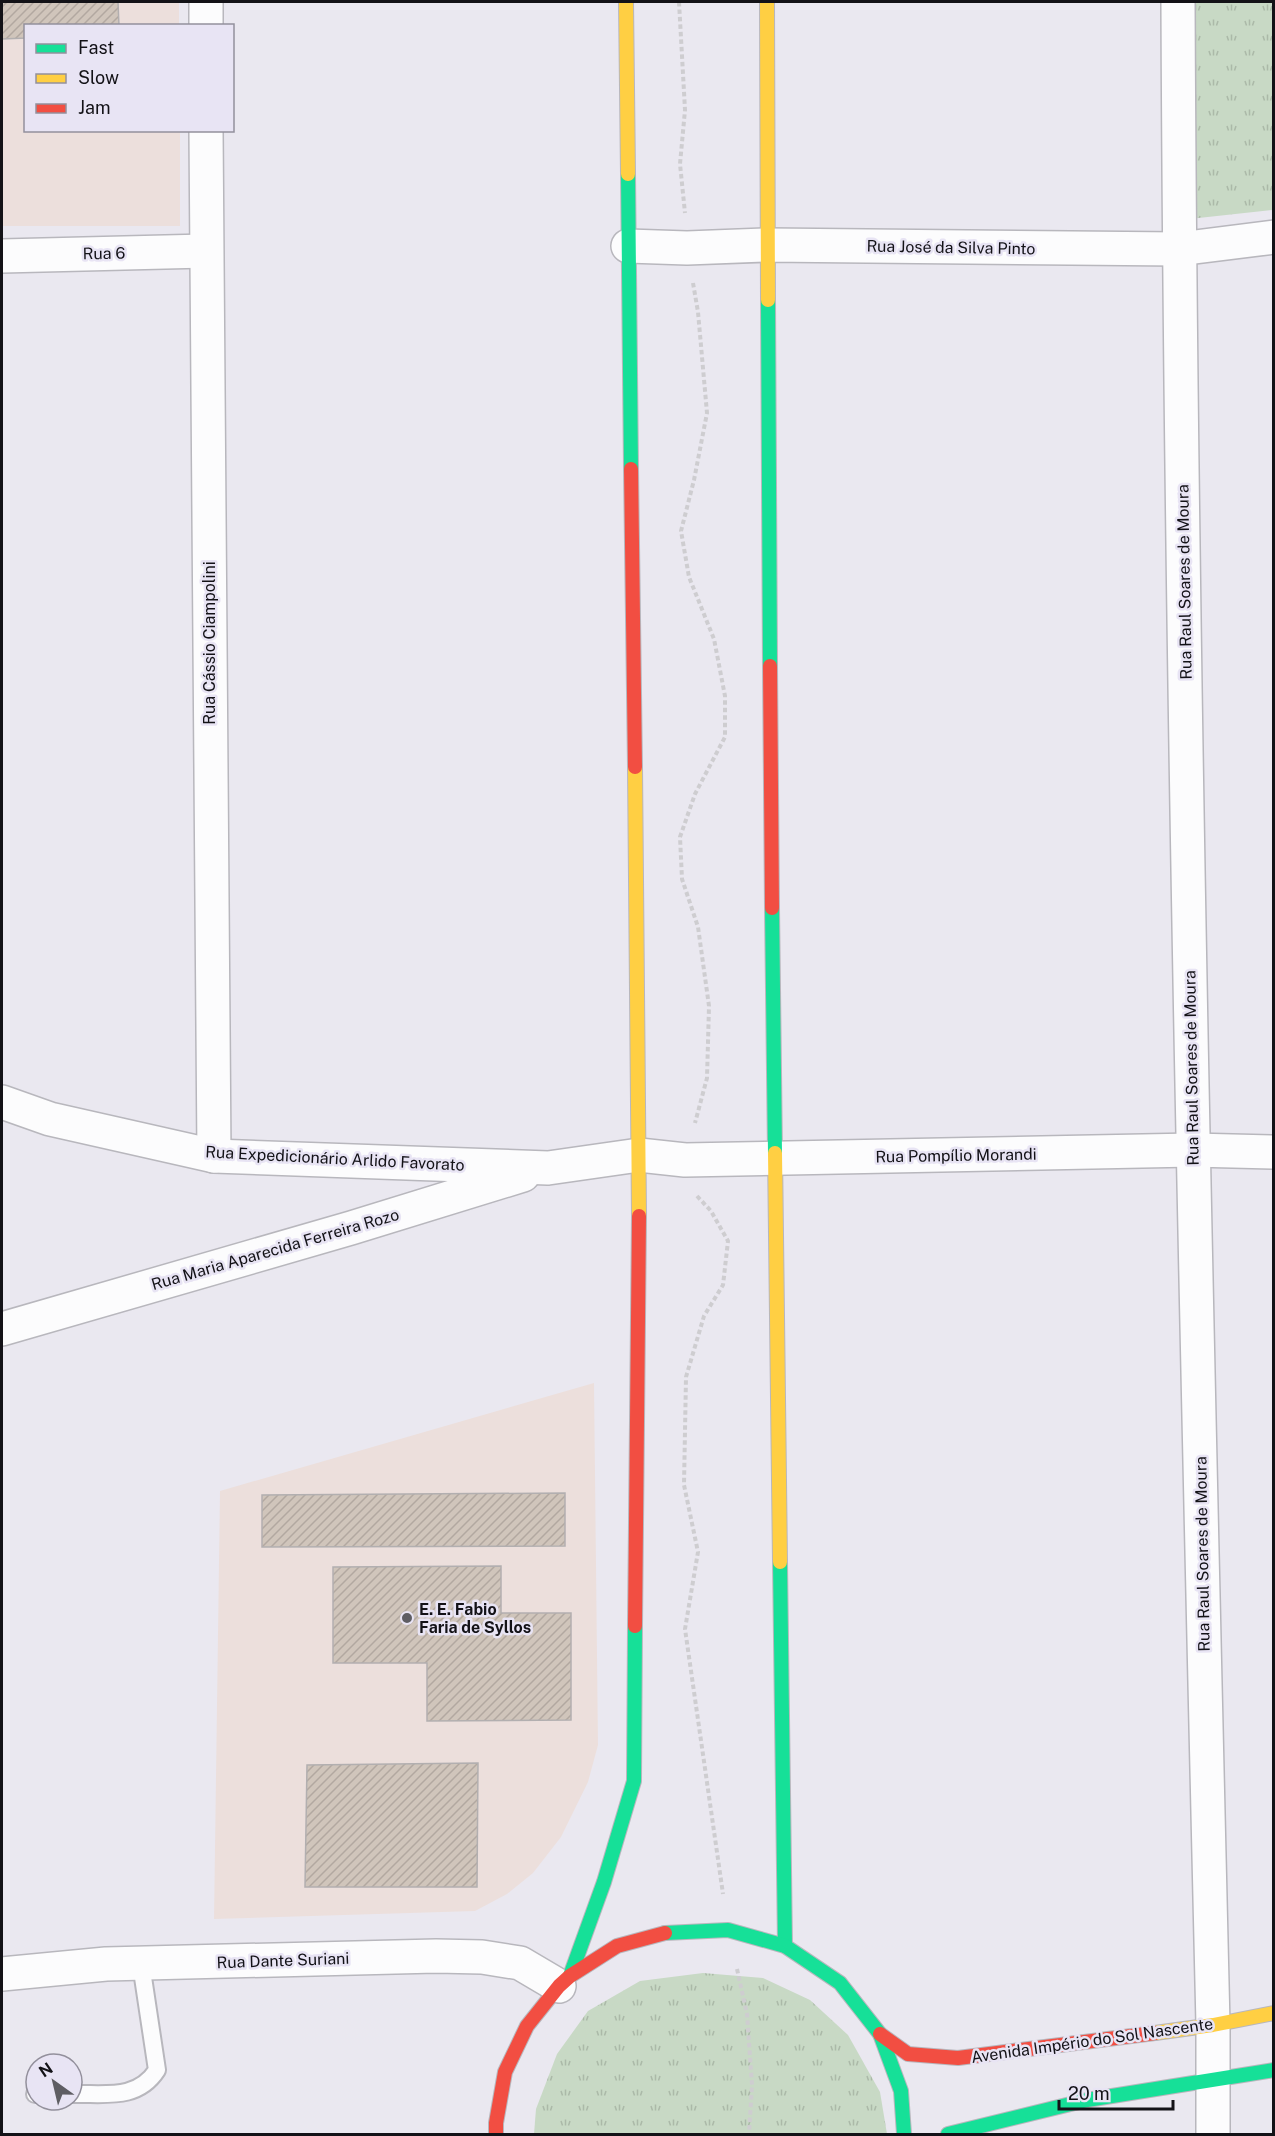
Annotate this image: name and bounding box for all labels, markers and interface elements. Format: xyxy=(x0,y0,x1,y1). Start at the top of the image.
legend xyxy=(24,24,234,132)
text: Fast xyxy=(78,37,114,58)
text: Slow xyxy=(78,67,119,88)
text: Jam xyxy=(78,97,111,118)
street label: Rua José da Silva Pinto xyxy=(866,237,1036,258)
street label: Rua 6 xyxy=(83,244,126,263)
street label: Rua Raul Soares de Moura xyxy=(1173,484,1196,680)
street label: Rua Cássio Ciampolini xyxy=(200,561,219,725)
street label: Rua Raul Soares de Moura xyxy=(1180,970,1203,1166)
street label: Rua Expedicionário Arlido Favorato xyxy=(205,1142,465,1175)
street label: Rua Pompílio Morandi xyxy=(875,1145,1037,1166)
street label: Rua Maria Aparecida Ferreira Rozo xyxy=(149,1205,401,1294)
street label: Rua Raul Soares de Moura xyxy=(1191,1456,1214,1652)
place label: E. E. Fabio Faria de Syllos xyxy=(419,1600,531,1637)
marker: E. E. Fabio Faria de Syllos xyxy=(400,1611,414,1625)
street label: Rua Dante Suriani xyxy=(216,1949,350,1972)
street label: Avenida Império do Sol Nascente xyxy=(970,2014,1214,2067)
north arrow xyxy=(24,2052,84,2112)
text: N xyxy=(35,2059,56,2081)
scale bar xyxy=(1059,2073,1173,2111)
text: 20 m xyxy=(1068,2083,1110,2104)

